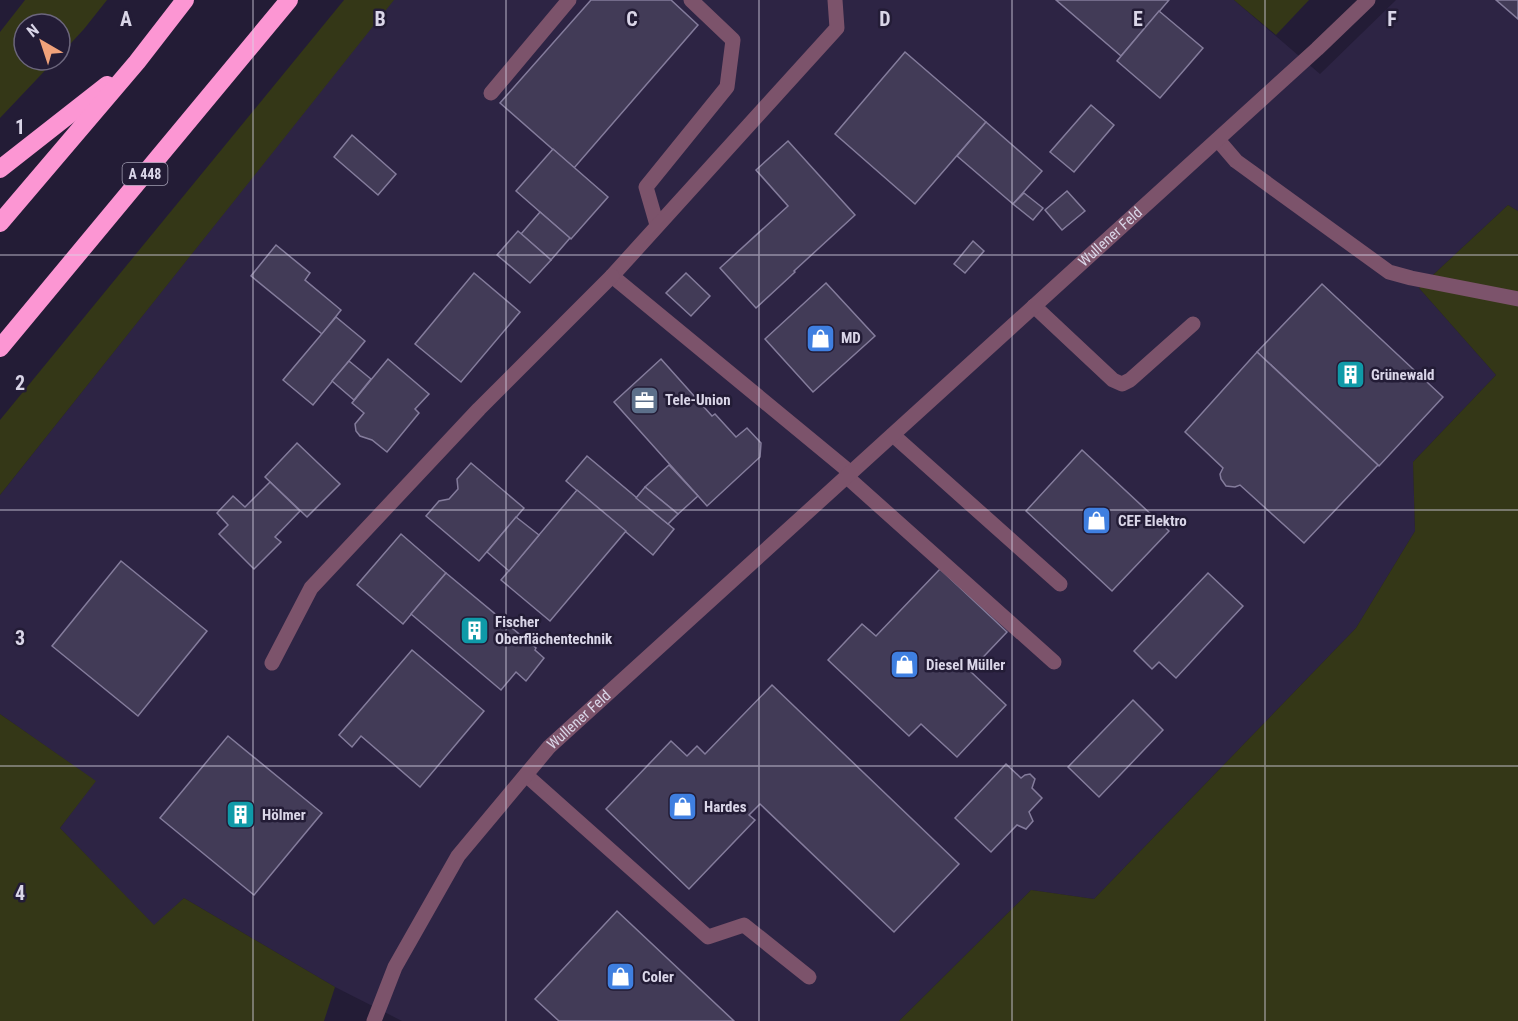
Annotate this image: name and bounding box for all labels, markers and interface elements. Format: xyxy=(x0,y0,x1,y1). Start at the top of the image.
text: A xyxy=(120,7,132,31)
text: B xyxy=(374,7,386,31)
text: C xyxy=(626,7,638,31)
text: D xyxy=(879,7,891,31)
text: E xyxy=(1133,7,1143,31)
text: F xyxy=(1387,7,1397,31)
north arrow xyxy=(12,12,72,72)
text: N xyxy=(23,20,43,41)
text: 1 xyxy=(15,115,25,139)
road number: A 448 xyxy=(122,163,168,185)
street label: Wullener Feld xyxy=(1075,203,1146,270)
shop icon: MD xyxy=(804,322,836,354)
place label: MD xyxy=(841,329,861,347)
building icon: Grünewald xyxy=(1334,359,1366,391)
place label: Grünewald xyxy=(1371,366,1434,384)
text: 2 xyxy=(15,371,25,395)
office icon: Tele-Union xyxy=(628,384,660,416)
place label: Tele-Union xyxy=(665,391,731,409)
shop icon: CEF Elektro xyxy=(1081,505,1113,537)
place label: CEF Elektro xyxy=(1118,512,1187,530)
place label: Fischer Oberflächentechnik xyxy=(495,613,613,648)
building icon: Fischer Oberflächentechnik xyxy=(458,615,490,647)
text: 3 xyxy=(15,626,25,650)
shop icon: Diesel Müller xyxy=(889,649,921,681)
place label: Diesel Müller xyxy=(926,656,1005,674)
street label: Wullener Feld xyxy=(543,686,615,753)
shop icon: Hardes xyxy=(667,791,699,823)
place label: Hardes xyxy=(704,798,747,816)
building icon: Hölmer xyxy=(225,799,257,831)
place label: Hölmer xyxy=(262,806,306,824)
text: 4 xyxy=(15,881,25,905)
shop icon: Coler xyxy=(605,961,637,993)
place label: Coler xyxy=(642,968,674,986)

